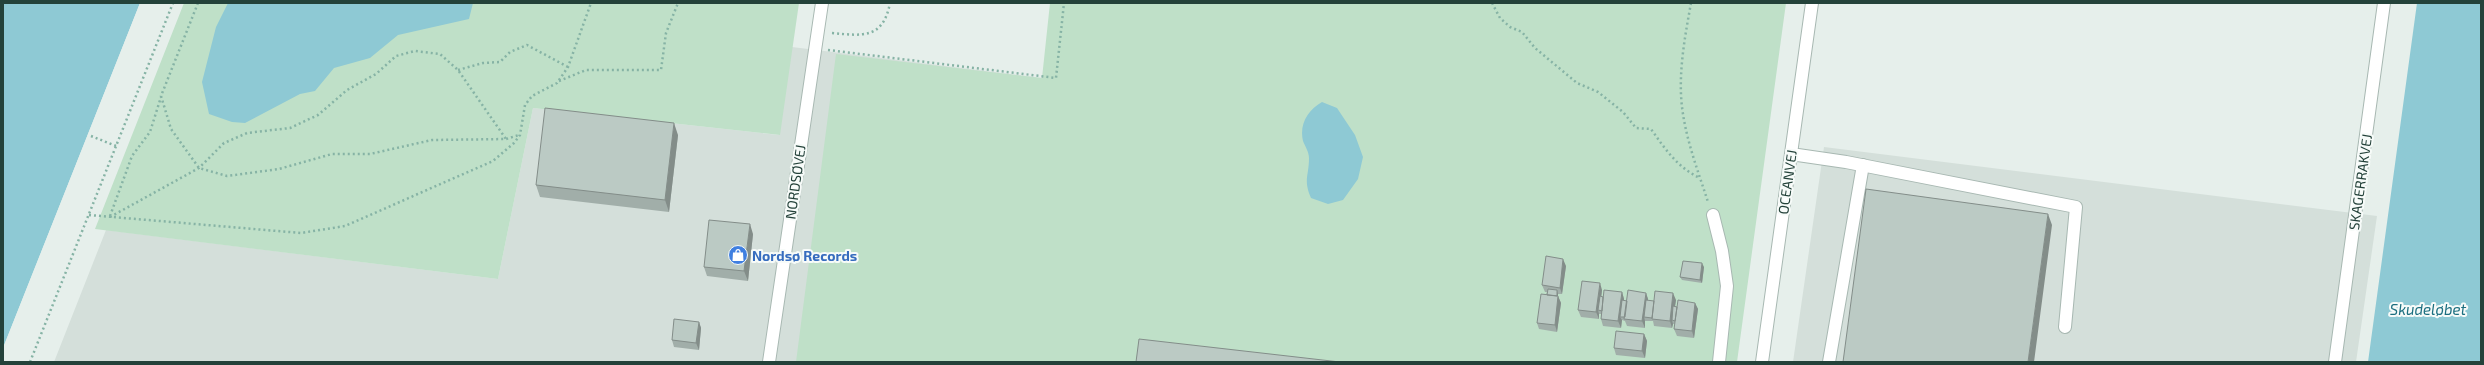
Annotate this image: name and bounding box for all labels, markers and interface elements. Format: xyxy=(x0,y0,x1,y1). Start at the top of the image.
street label: SKAGERRAKVEJ xyxy=(2345,133,2375,231)
street label: NORDSØVEJ xyxy=(781,143,809,221)
street label: OCEANVEJ xyxy=(1774,149,1800,215)
shop icon: Nordsø Records xyxy=(727,244,749,266)
place label: Nordsø Records xyxy=(752,247,857,264)
water label: Skudeløbet xyxy=(2390,300,2467,318)

